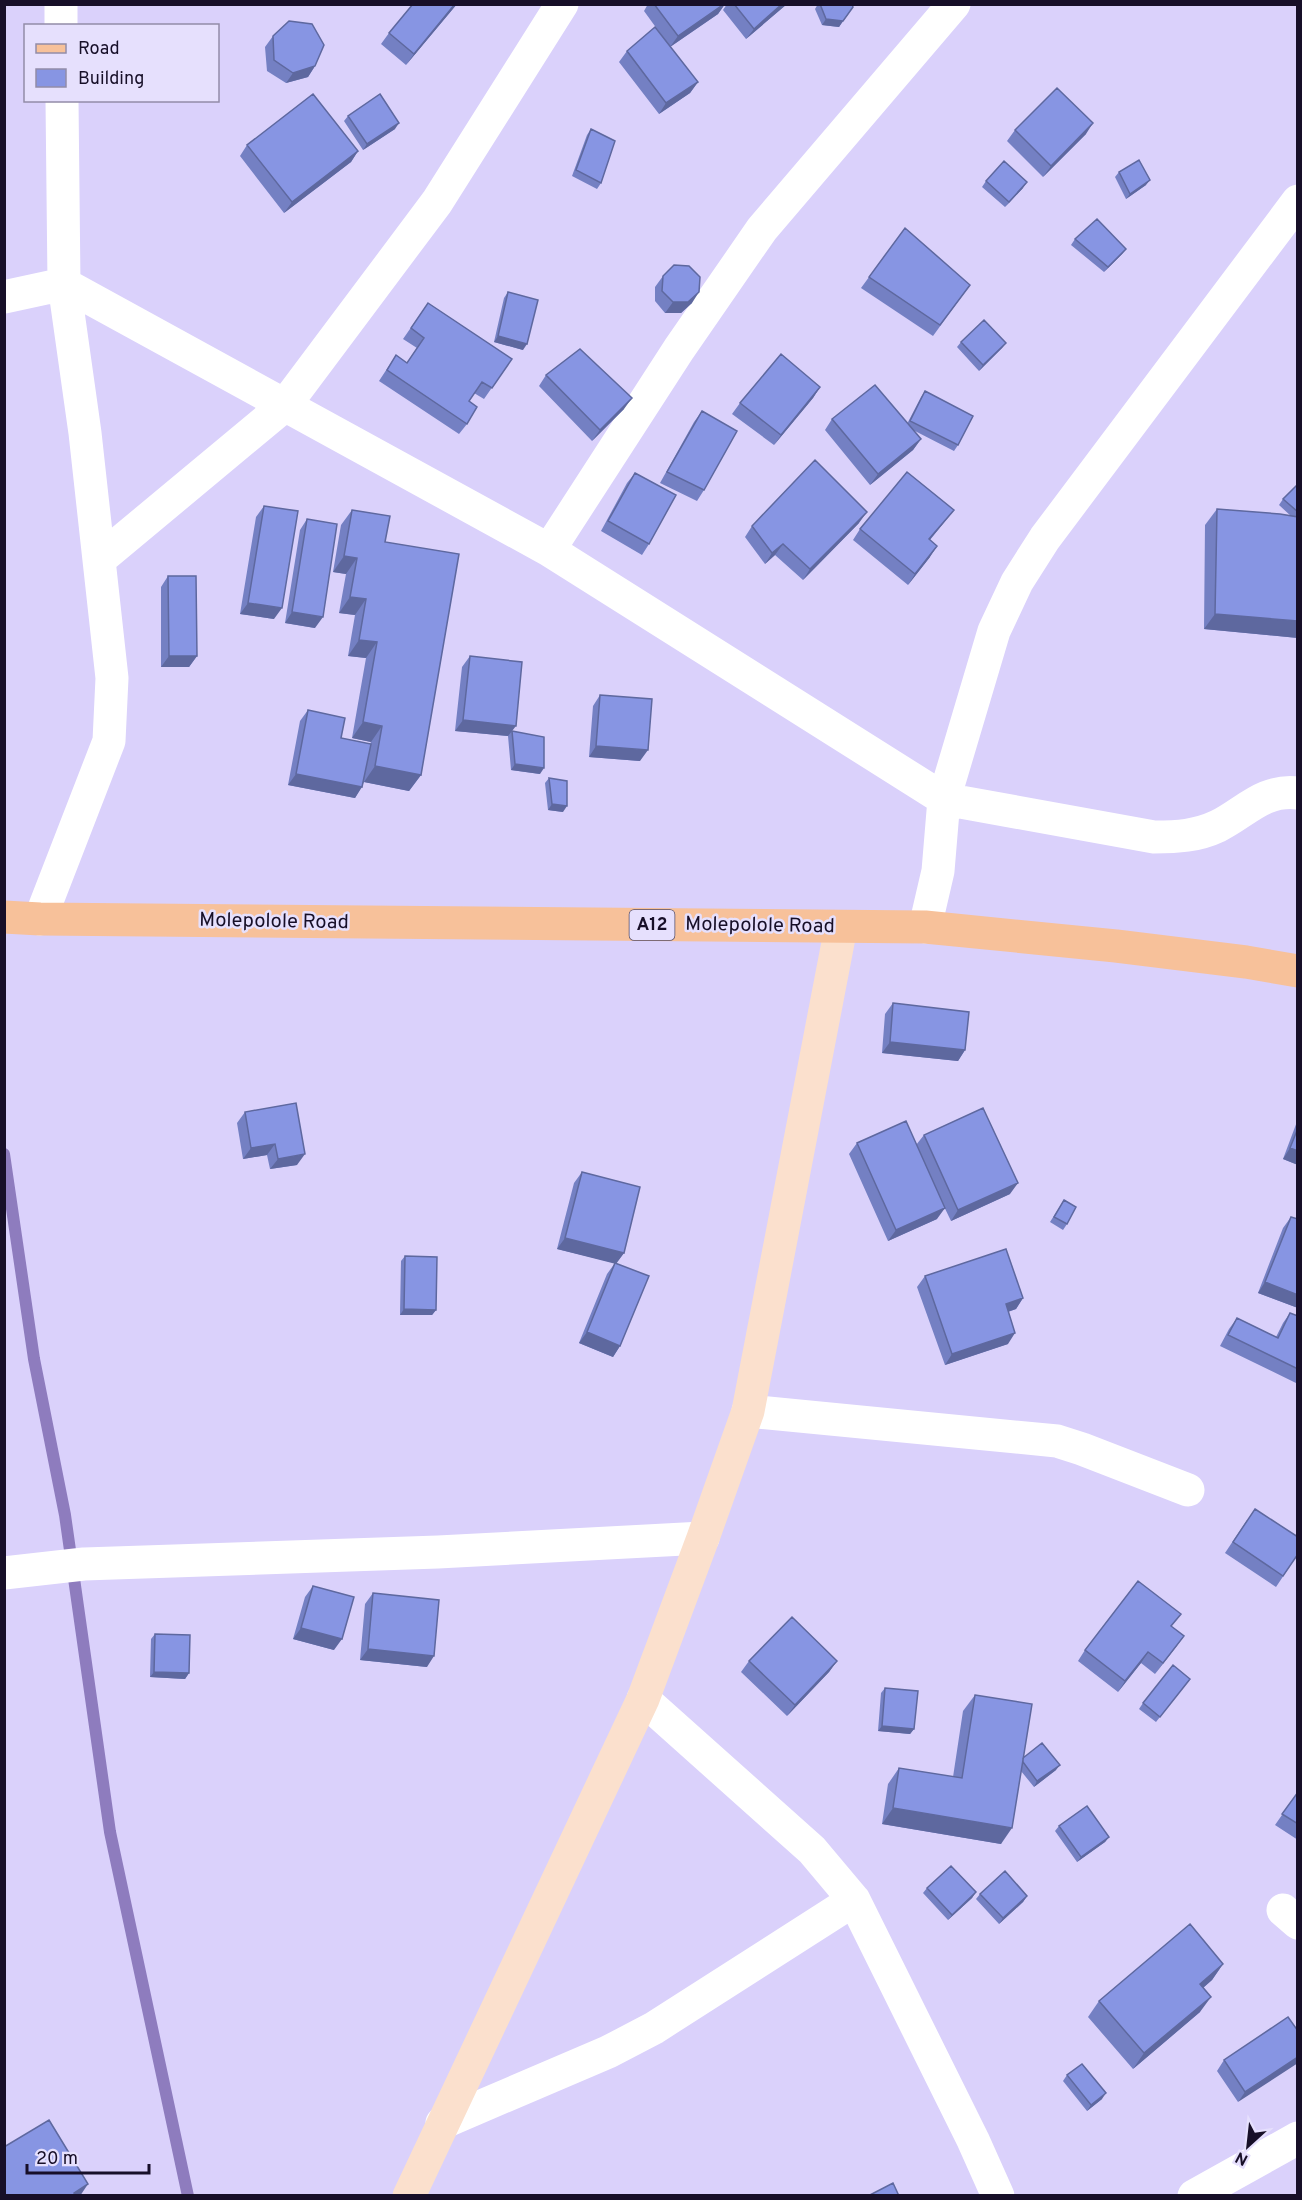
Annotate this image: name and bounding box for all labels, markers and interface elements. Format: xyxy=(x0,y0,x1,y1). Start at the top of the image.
legend xyxy=(24,24,219,102)
text: Road xyxy=(78,38,120,61)
text: Building xyxy=(78,68,144,91)
street label: Molepolole Road xyxy=(199,908,349,936)
road number: A12 xyxy=(630,910,674,940)
street label: Molepolole Road xyxy=(685,912,835,940)
north arrow xyxy=(1218,2116,1278,2176)
scale bar xyxy=(27,2137,148,2175)
text: N xyxy=(1232,2146,1252,2169)
text: 20 m xyxy=(36,2148,78,2171)

